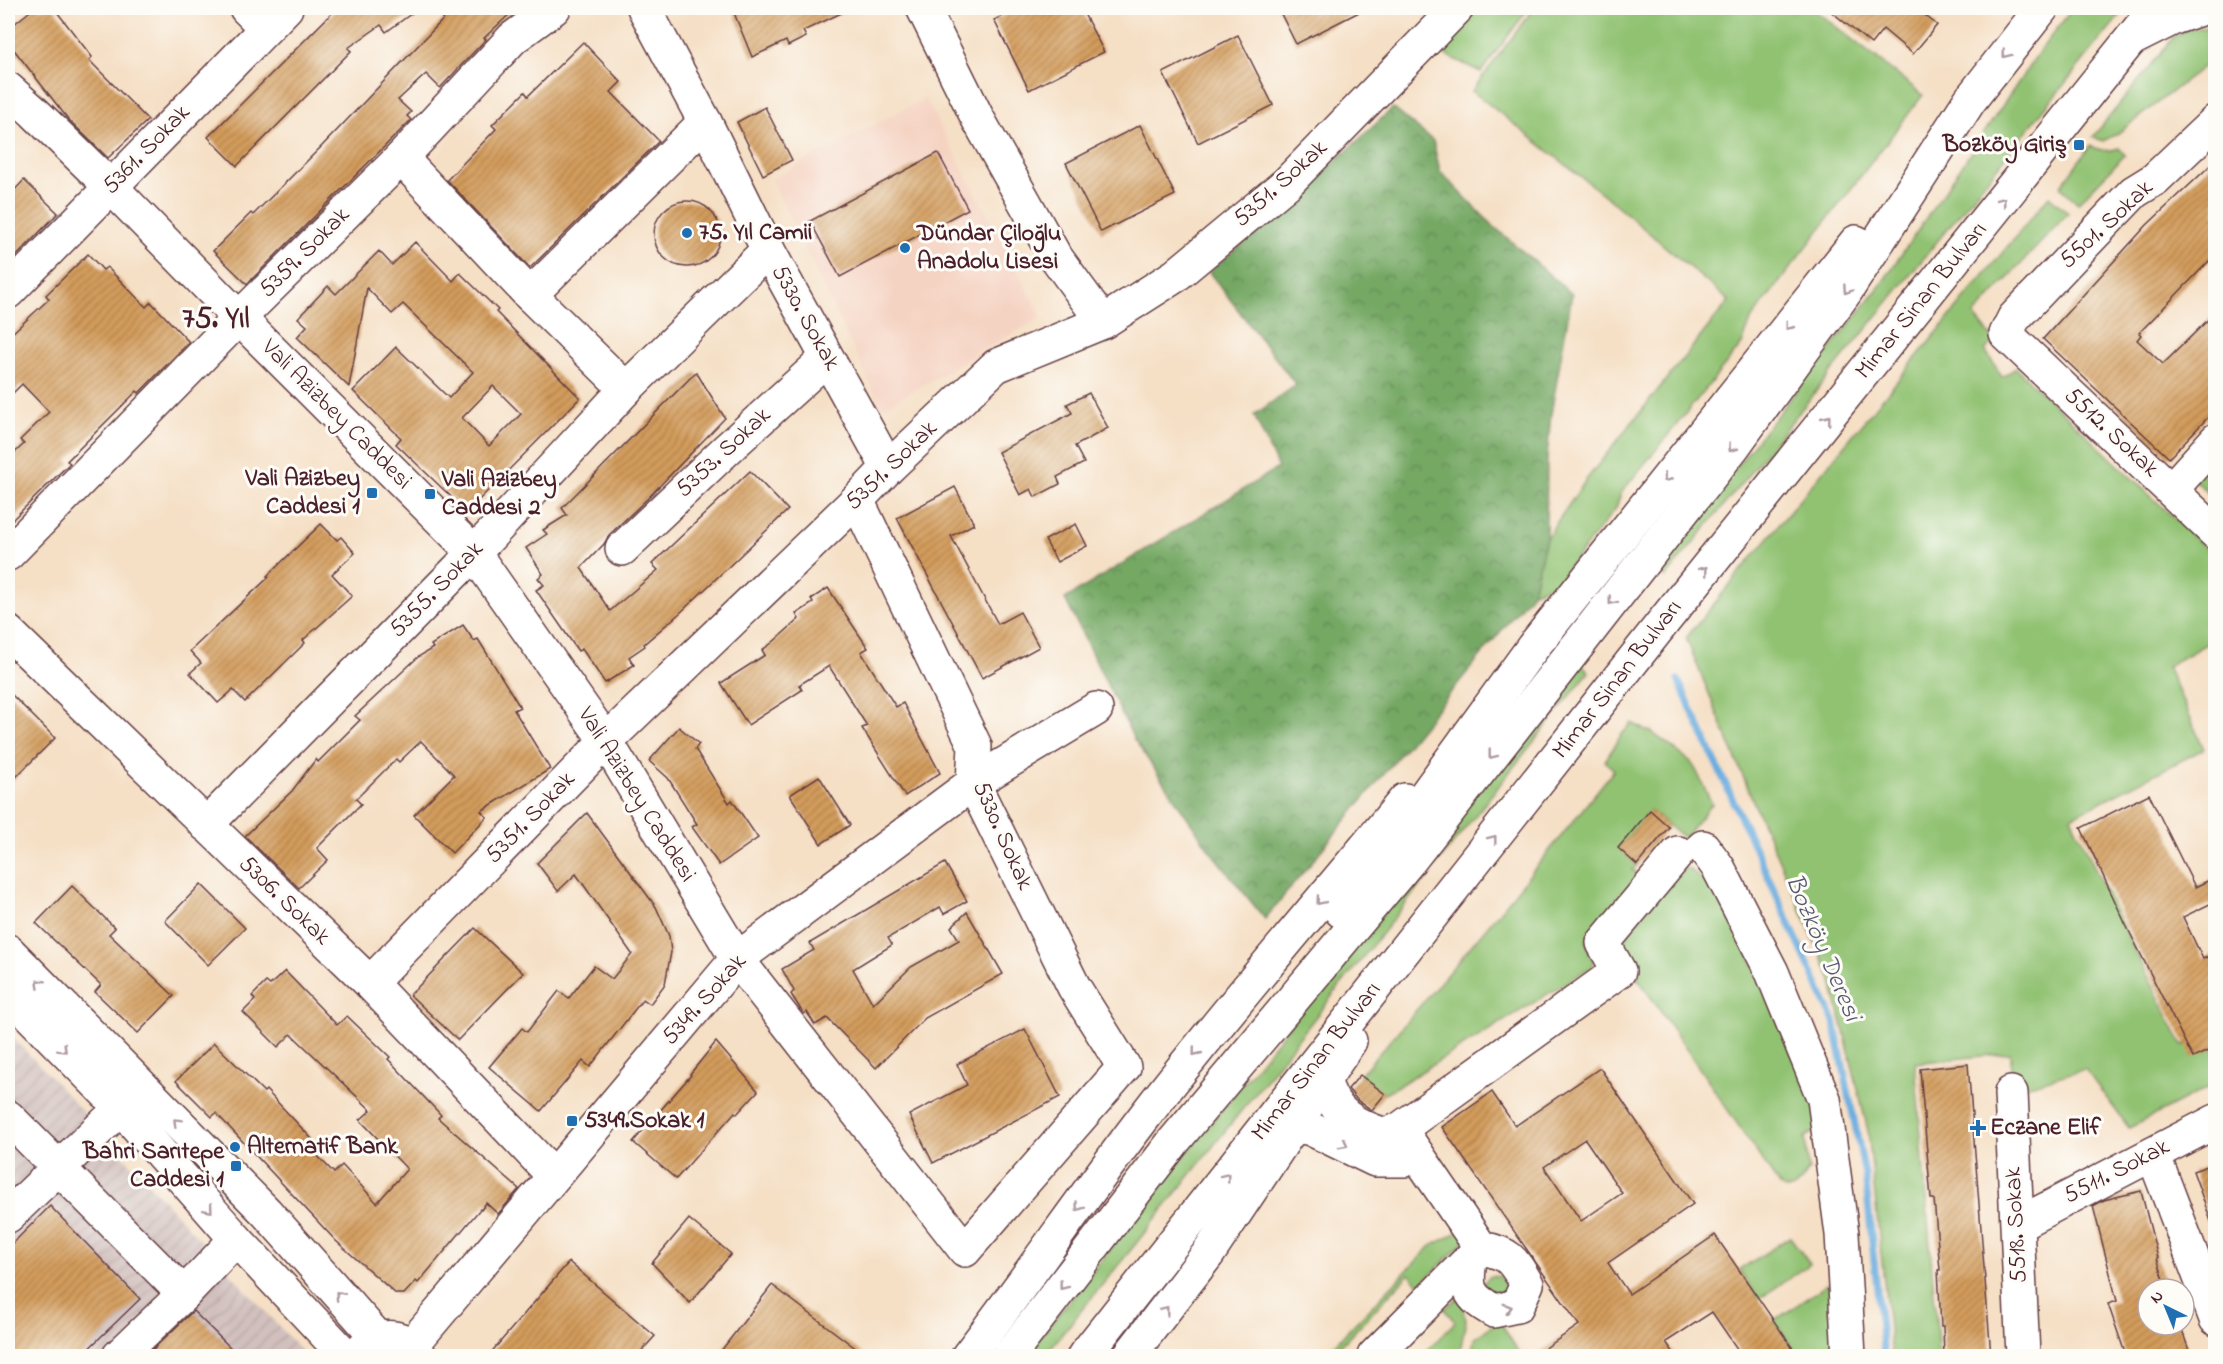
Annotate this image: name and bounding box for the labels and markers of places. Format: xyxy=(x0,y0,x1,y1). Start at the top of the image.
place label: Bozköy Giriş xyxy=(1942,128,2067,164)
marker: Bozköy Giriş xyxy=(2072,138,2086,152)
place label: 75. Yıl Camii xyxy=(699,216,812,251)
place label: Dündar Çiloğlu Anadolu Lisesi xyxy=(916,217,1062,280)
marker: 75. Yıl Camii xyxy=(680,226,694,240)
marker: Dündar Çiloğlu Anadolu Lisesi xyxy=(898,241,912,255)
place label: Vali Azizbey Caddesi 1 xyxy=(244,462,360,525)
place label: Vali Azizbey Caddesi 2 xyxy=(441,463,557,526)
marker: Vali Azizbey Caddesi 1 xyxy=(365,486,379,500)
marker: Vali Azizbey Caddesi 2 xyxy=(423,487,437,501)
place label: 5349.Sokak 1 xyxy=(584,1104,705,1139)
place label: Eczane Elif xyxy=(1990,1111,2102,1146)
marker: 5349.Sokak 1 xyxy=(565,1114,579,1128)
marker: Eczane Elif xyxy=(1971,1121,1985,1135)
place label: Alternatif Bank xyxy=(247,1130,398,1165)
place label: Bahri Sarıtepe Caddesi 1 xyxy=(82,1135,225,1198)
marker: Alternatif Bank xyxy=(228,1140,242,1154)
marker: Bahri Sarıtepe Caddesi 1 xyxy=(229,1159,243,1173)

